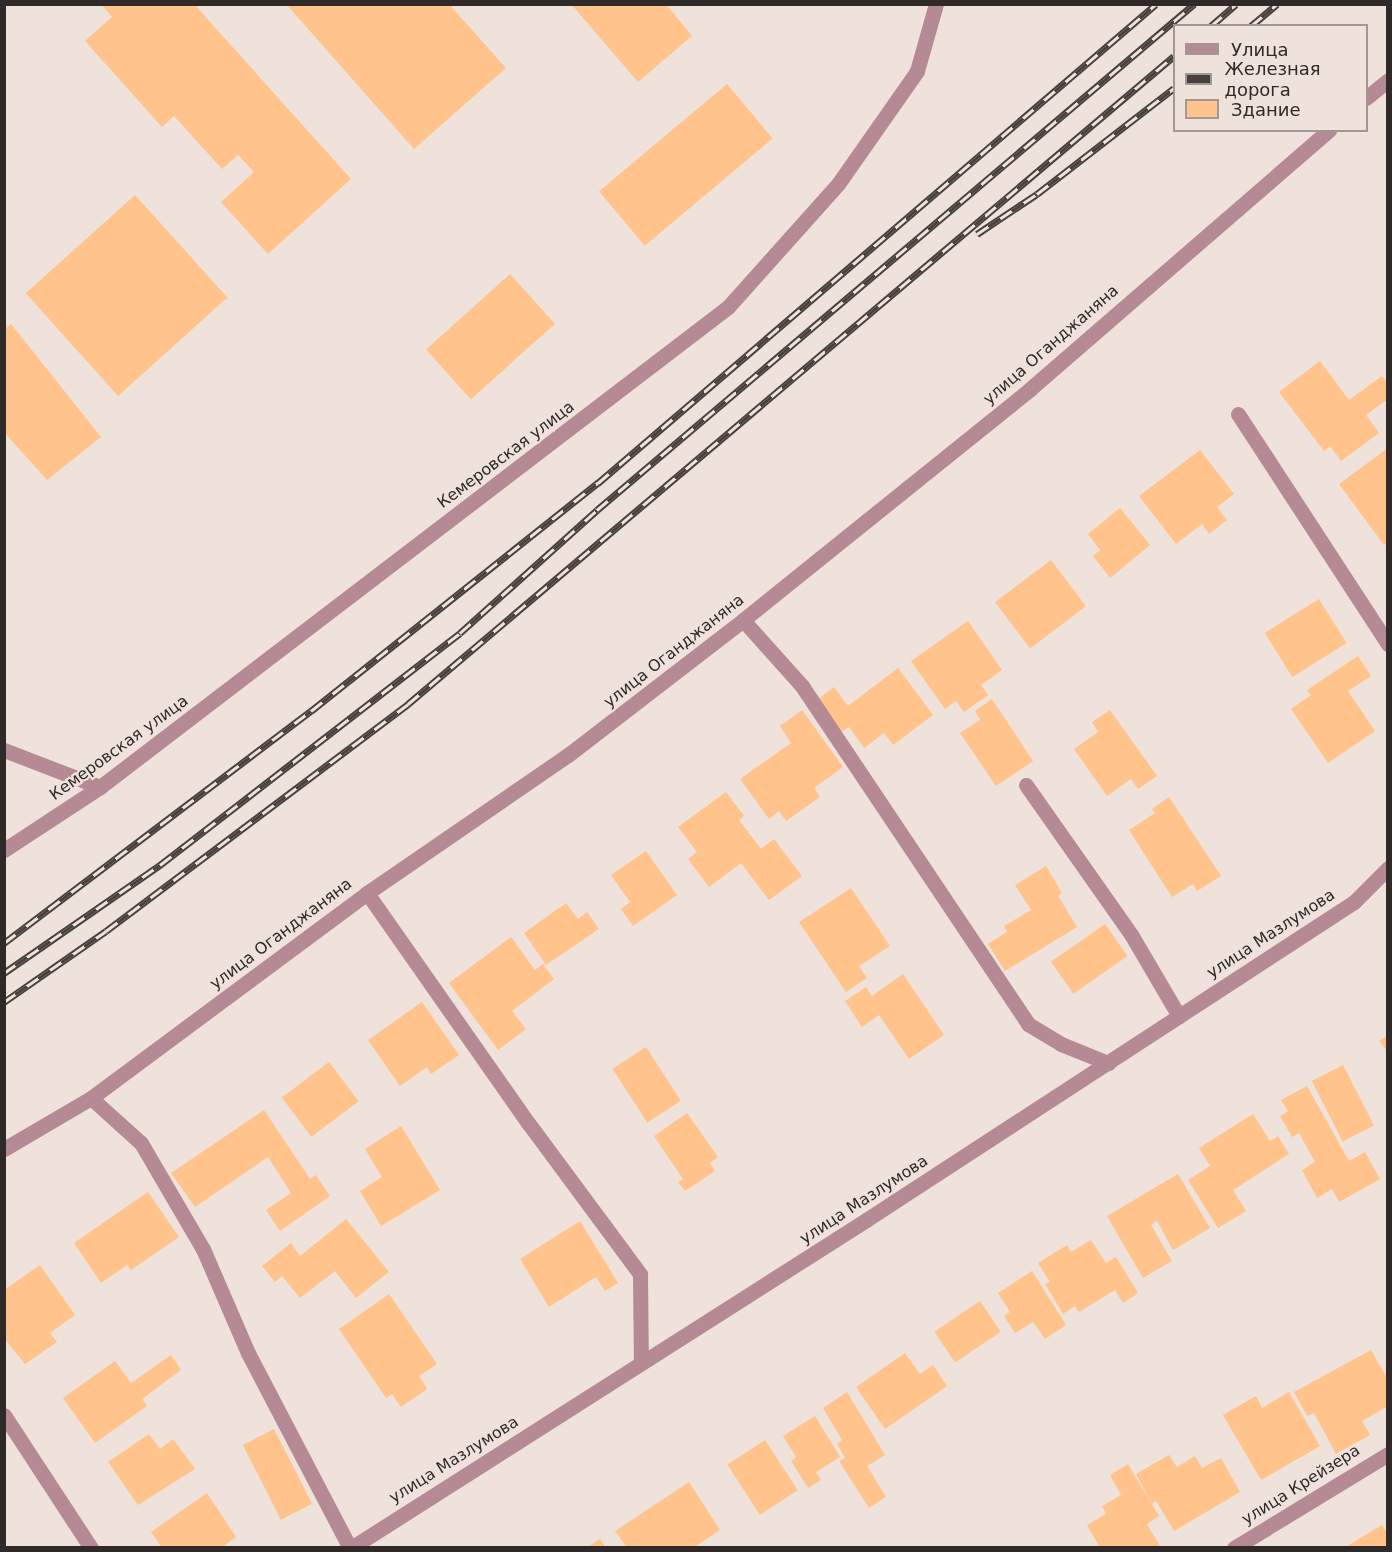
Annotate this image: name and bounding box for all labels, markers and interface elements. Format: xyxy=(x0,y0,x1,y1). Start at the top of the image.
legend xyxy=(1173,24,1368,132)
text: Улица xyxy=(1231,39,1288,60)
text: Железная дорога xyxy=(1224,58,1321,100)
text: Здание xyxy=(1231,99,1301,120)
street label: улица Оганджаняна xyxy=(980,281,1122,409)
street label: Кемеровская улица xyxy=(434,397,578,513)
street label: улица Оганджаняна xyxy=(600,590,748,712)
street label: Кемеровская улица xyxy=(46,691,192,805)
street label: улица Оганджаняна xyxy=(206,874,356,994)
street label: улица Мазлумова xyxy=(1203,885,1339,983)
street label: улица Мазлумова xyxy=(796,1151,932,1249)
street label: улица Мазлумова xyxy=(386,1412,522,1508)
street label: улица Крейзера xyxy=(1238,1441,1364,1529)

